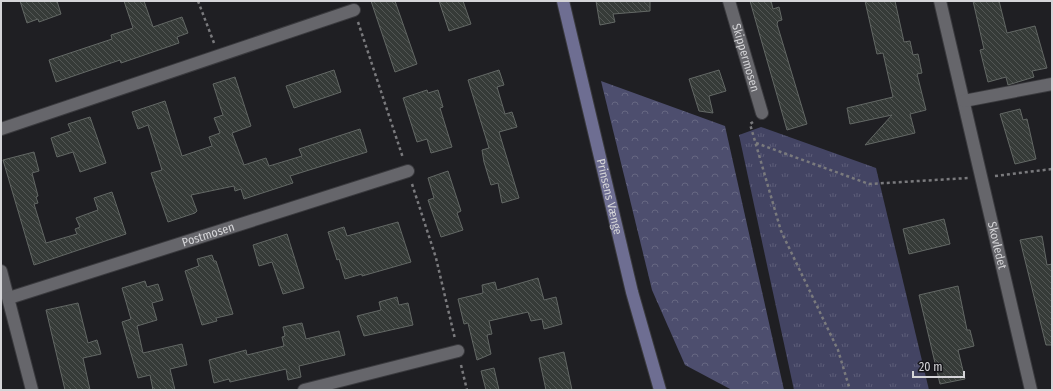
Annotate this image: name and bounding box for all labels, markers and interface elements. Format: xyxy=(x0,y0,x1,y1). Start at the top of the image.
street label: Skippermosen xyxy=(729,22,762,93)
street label: Prinsens Vænge xyxy=(594,157,625,236)
street label: Postmosen xyxy=(180,220,236,250)
street label: Skovledet xyxy=(985,220,1010,271)
scale bar xyxy=(913,353,964,379)
text: 20 m xyxy=(919,360,943,374)

